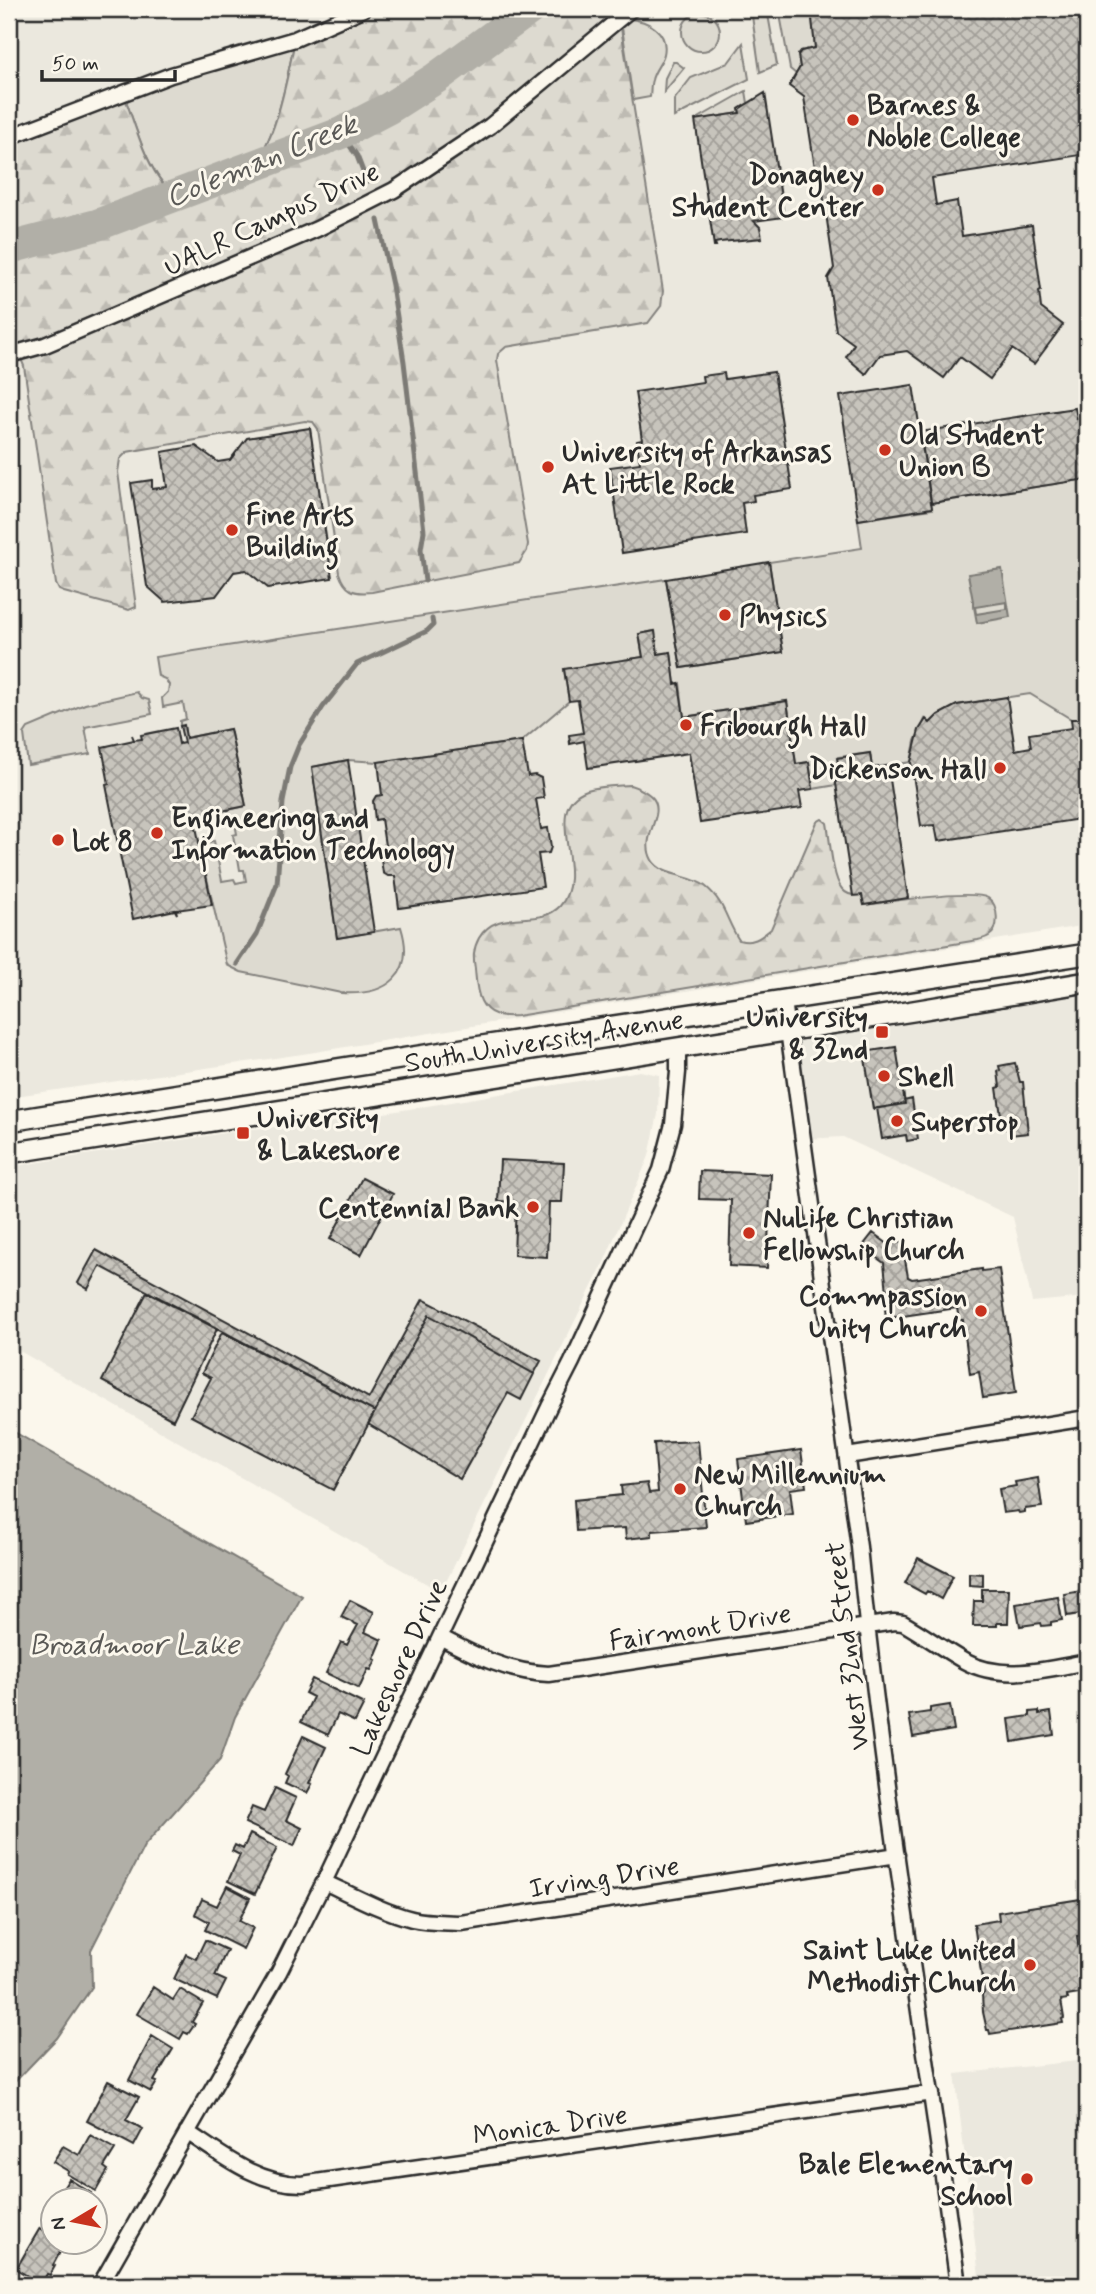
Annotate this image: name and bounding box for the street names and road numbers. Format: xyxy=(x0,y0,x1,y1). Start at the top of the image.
street label: UALR Campus Drive xyxy=(158,154,386,286)
street label: South University Avenue xyxy=(402,1002,686,1083)
street label: West 32nd Street xyxy=(817,1539,880,1752)
street label: Lakeshore Drive xyxy=(343,1574,457,1763)
street label: Fairmont Drive xyxy=(607,1596,794,1661)
street label: Irving Drive xyxy=(527,1848,682,1909)
street label: Monica Drive xyxy=(471,2097,630,2156)

